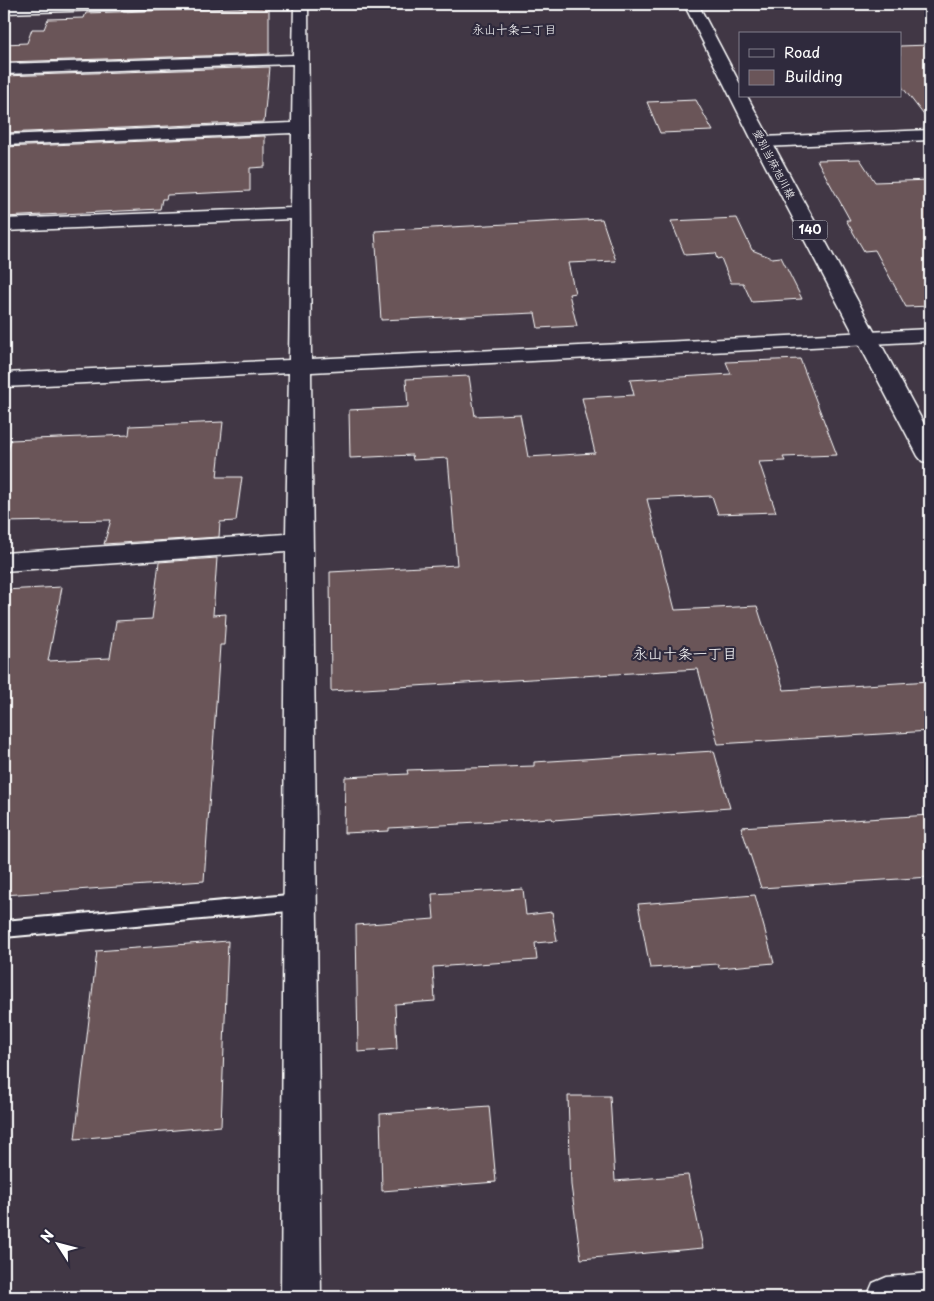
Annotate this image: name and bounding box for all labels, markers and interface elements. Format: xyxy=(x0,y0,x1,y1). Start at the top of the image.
district label: 永山十条二丁目 xyxy=(472,20,556,38)
legend xyxy=(739,32,902,98)
text: Road xyxy=(784,40,820,63)
text: Building xyxy=(784,64,843,87)
street label: 愛別当麻旭川線 xyxy=(749,126,800,202)
road number: 140 xyxy=(792,220,828,240)
district label: 永山十条一丁目 xyxy=(632,641,738,664)
north arrow xyxy=(32,1218,82,1268)
text: N xyxy=(35,1225,59,1247)

